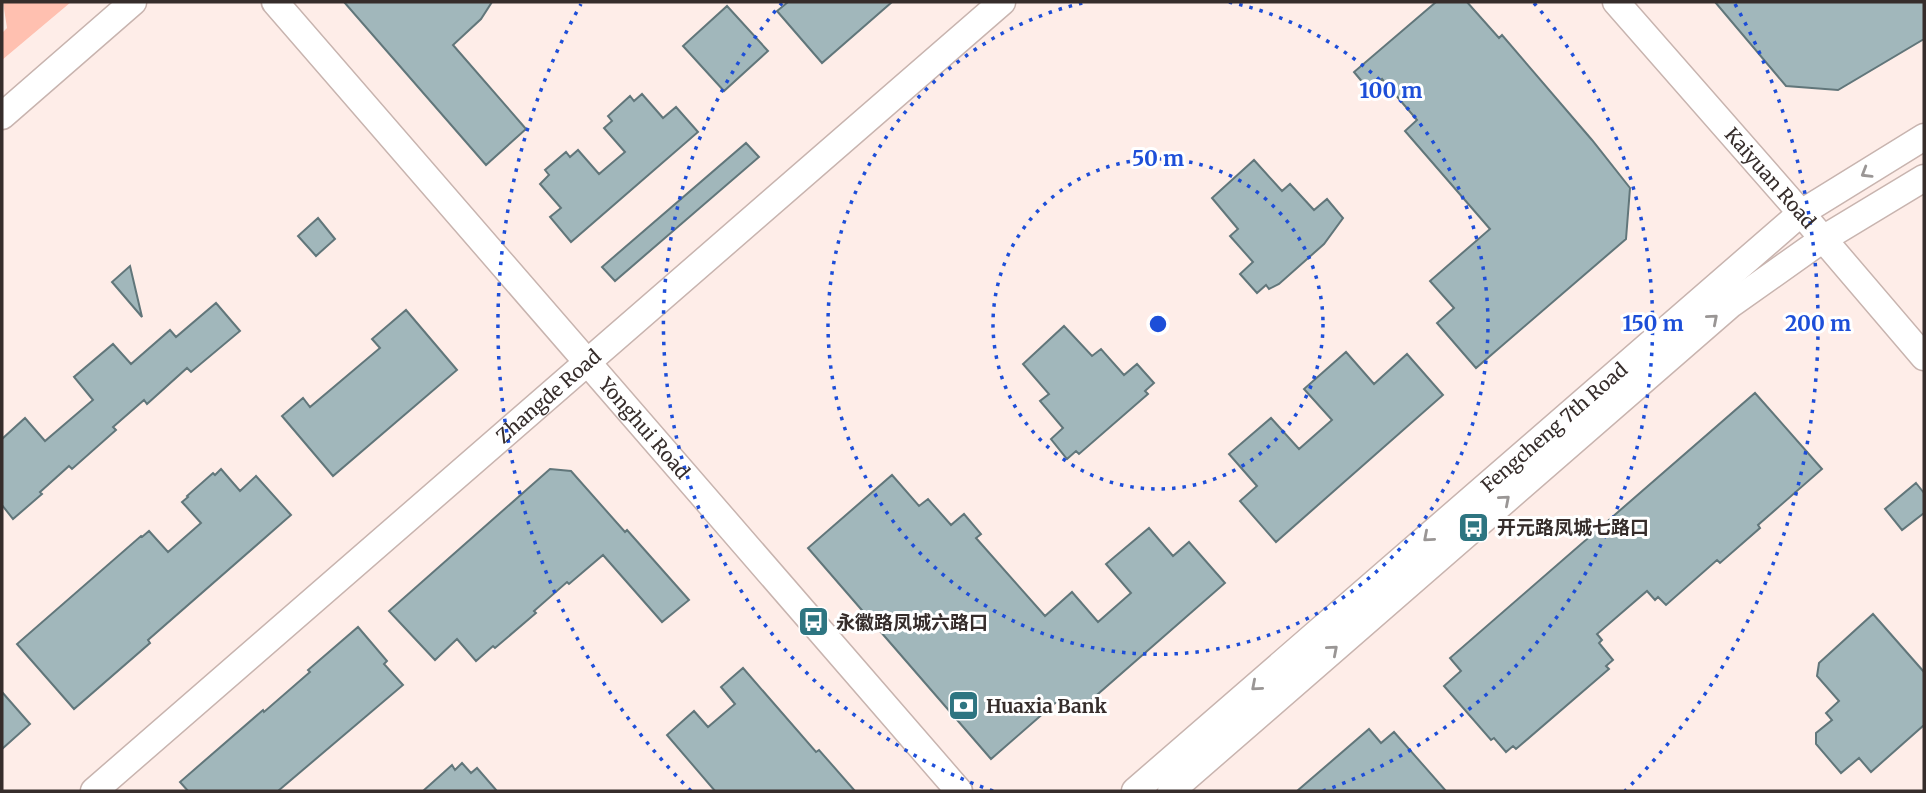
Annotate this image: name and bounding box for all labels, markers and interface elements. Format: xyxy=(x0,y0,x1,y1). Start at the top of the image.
text: 100 m xyxy=(1360,77,1422,104)
street label: Kaiyuan Road xyxy=(1720,123,1821,233)
text: 50 m xyxy=(1132,145,1184,172)
one-way arrow xyxy=(1860,164,1873,177)
text: 150 m xyxy=(1622,310,1684,337)
text: 200 m xyxy=(1785,310,1851,337)
centre of rings xyxy=(1146,312,1170,336)
one-way arrow xyxy=(1705,315,1718,327)
street label: Zhangde Road xyxy=(491,344,606,448)
street label: Fengcheng 7th Road xyxy=(1476,357,1632,497)
street label: Yonghui Road xyxy=(593,372,695,484)
one-way arrow xyxy=(1497,496,1510,508)
bus stop icon: 开元路凤城七路口 xyxy=(1457,510,1491,544)
place label: 开元路凤城七路口 xyxy=(1497,515,1649,539)
one-way arrow xyxy=(1423,529,1436,541)
bus stop icon: 永徽路凤城六路口 xyxy=(796,605,830,639)
place label: 永徽路凤城六路口 xyxy=(836,610,988,634)
one-way arrow xyxy=(1325,646,1338,658)
one-way arrow xyxy=(1251,678,1264,690)
bank icon: Huaxia Bank xyxy=(946,689,980,723)
place label: Huaxia Bank xyxy=(986,694,1107,718)

